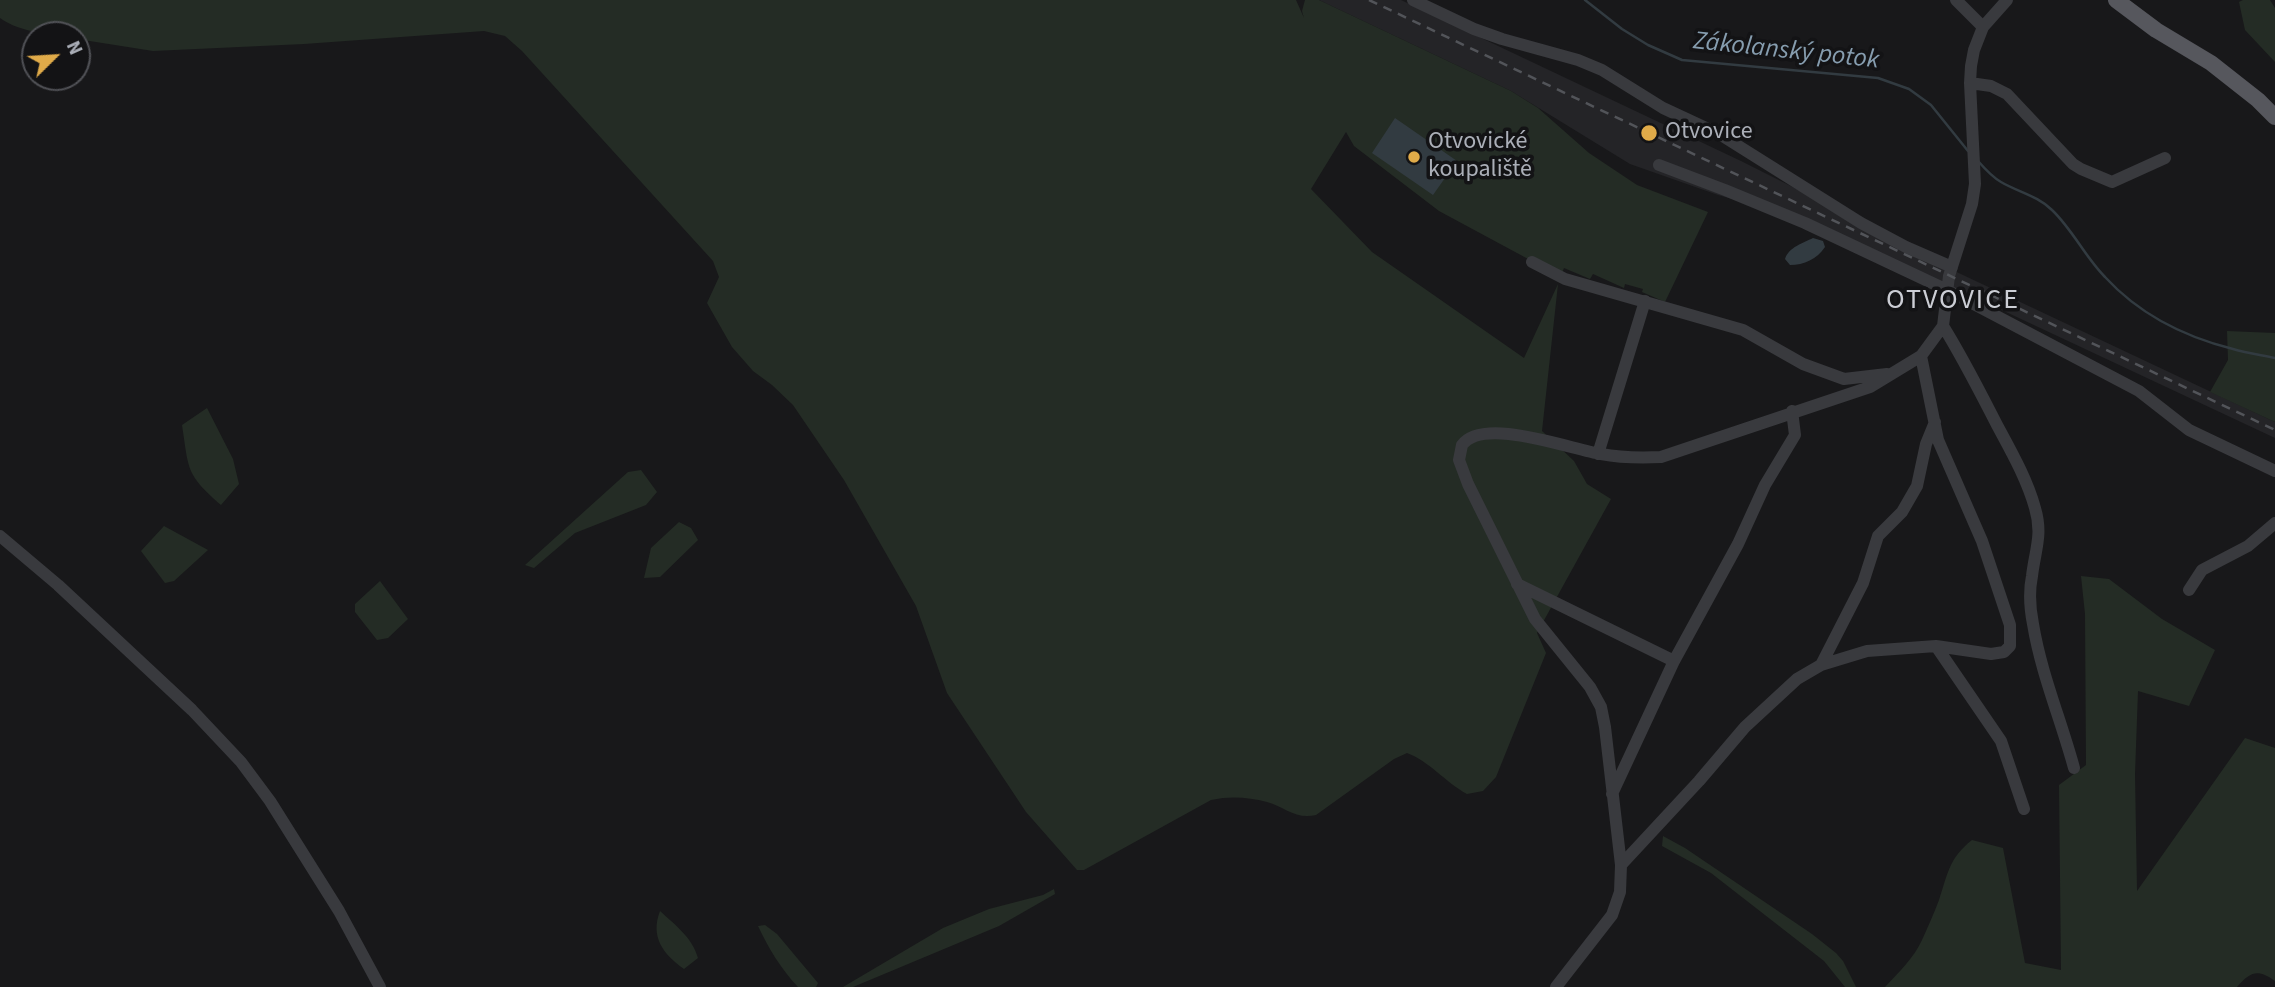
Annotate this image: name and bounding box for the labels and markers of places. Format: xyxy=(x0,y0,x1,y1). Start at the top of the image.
place label: Otvovice xyxy=(1665,119,1753,147)
marker: Otvovice xyxy=(1639,123,1659,143)
place label: Otvovické koupaliště xyxy=(1428,129,1532,185)
marker: Otvovické koupaliště xyxy=(1406,149,1422,165)

